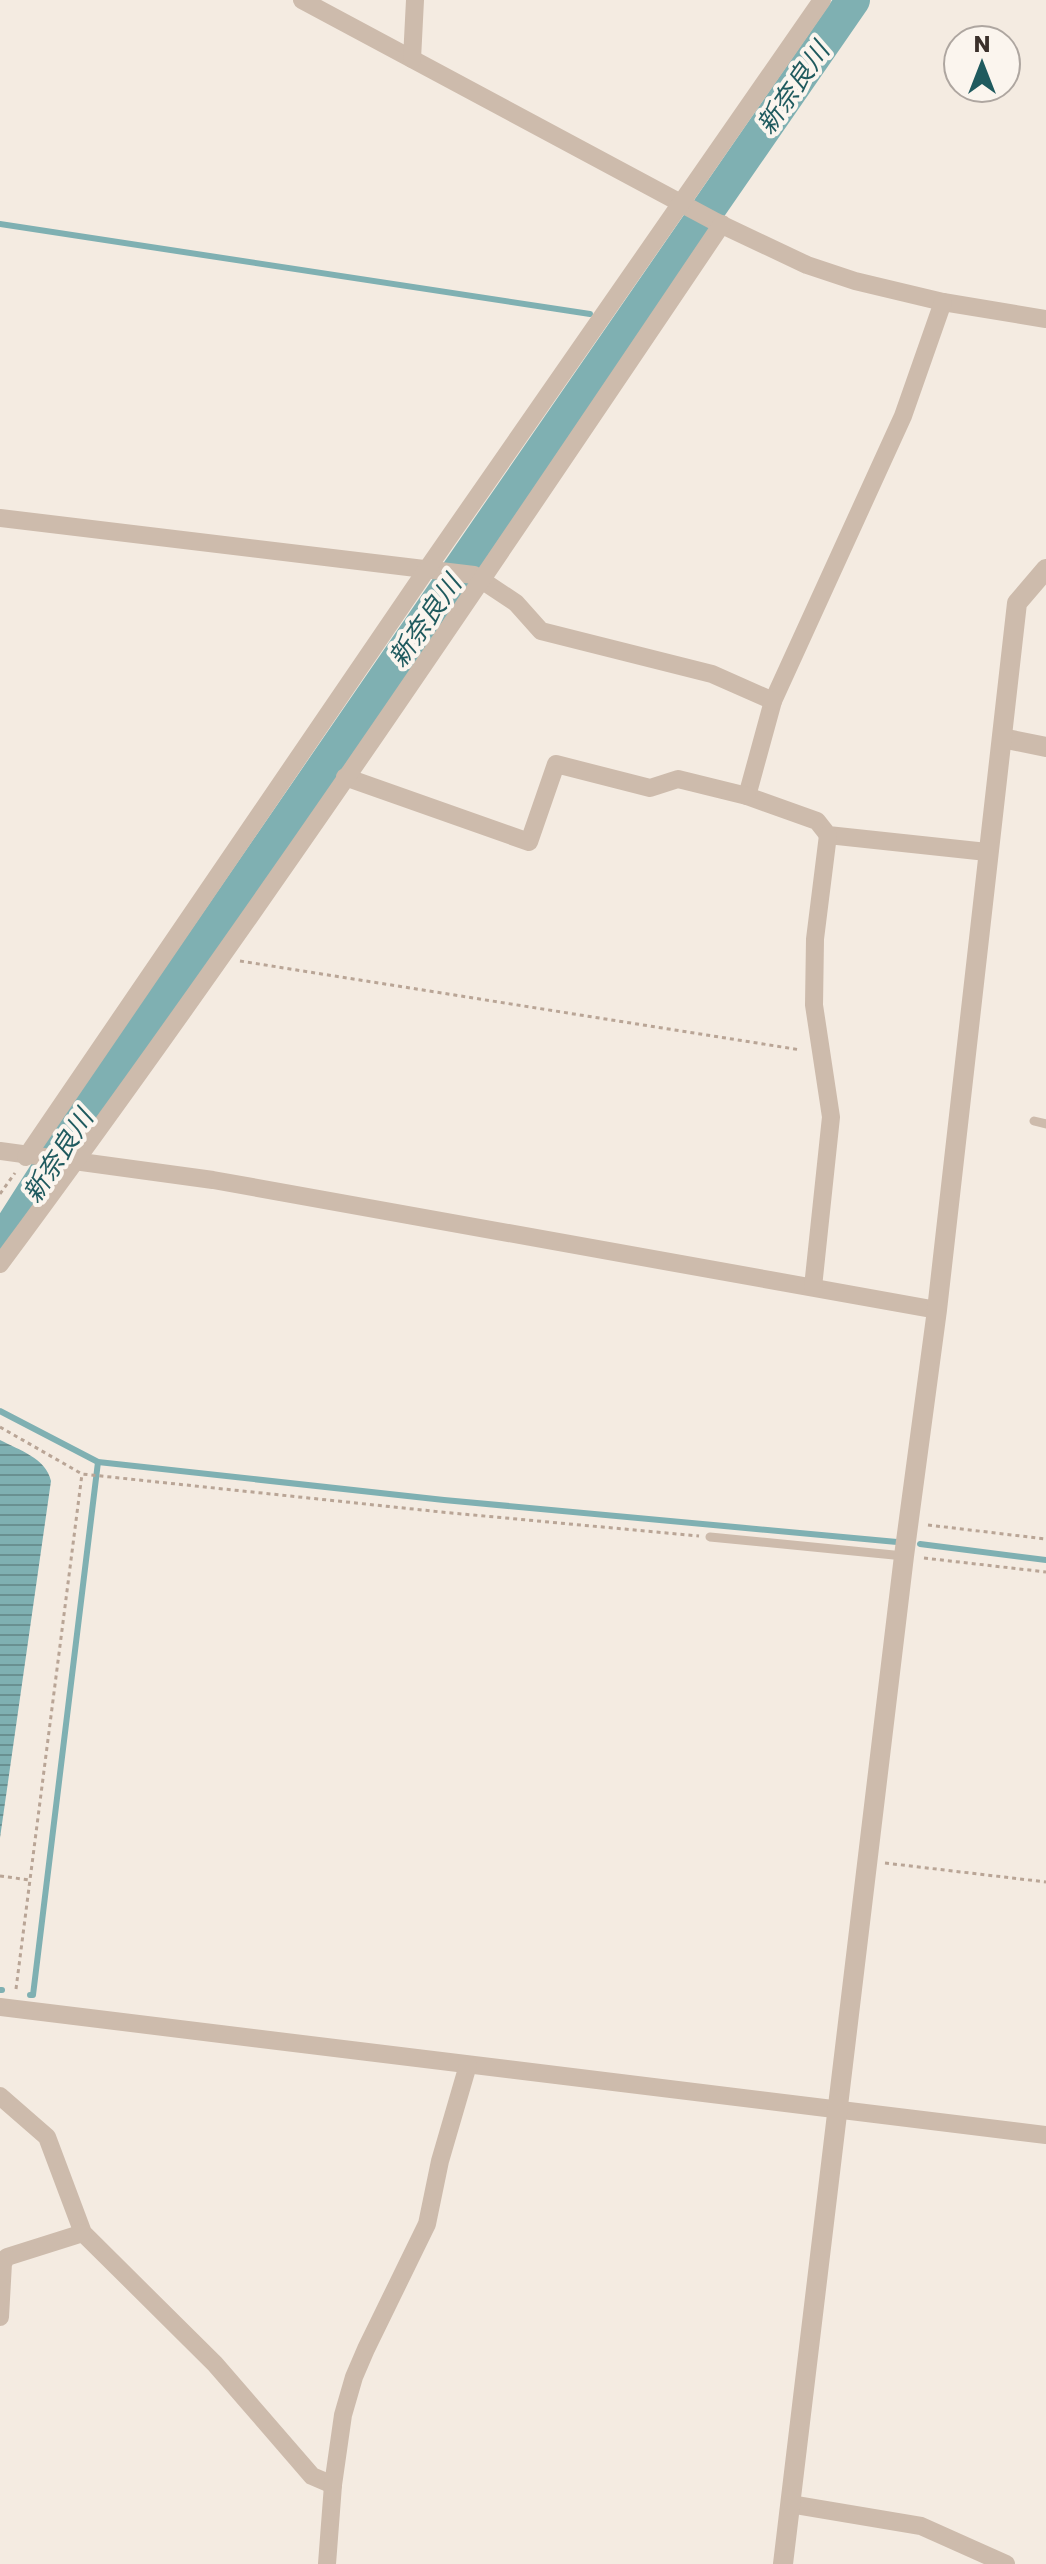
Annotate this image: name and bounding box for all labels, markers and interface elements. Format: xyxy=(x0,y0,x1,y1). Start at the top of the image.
north arrow xyxy=(942,24,1022,104)
text: N xyxy=(974,29,990,60)
water label: 新奈良川 xyxy=(748,33,839,141)
water label: 新奈良川 xyxy=(380,566,471,674)
water label: 新奈良川 xyxy=(15,1100,103,1209)

